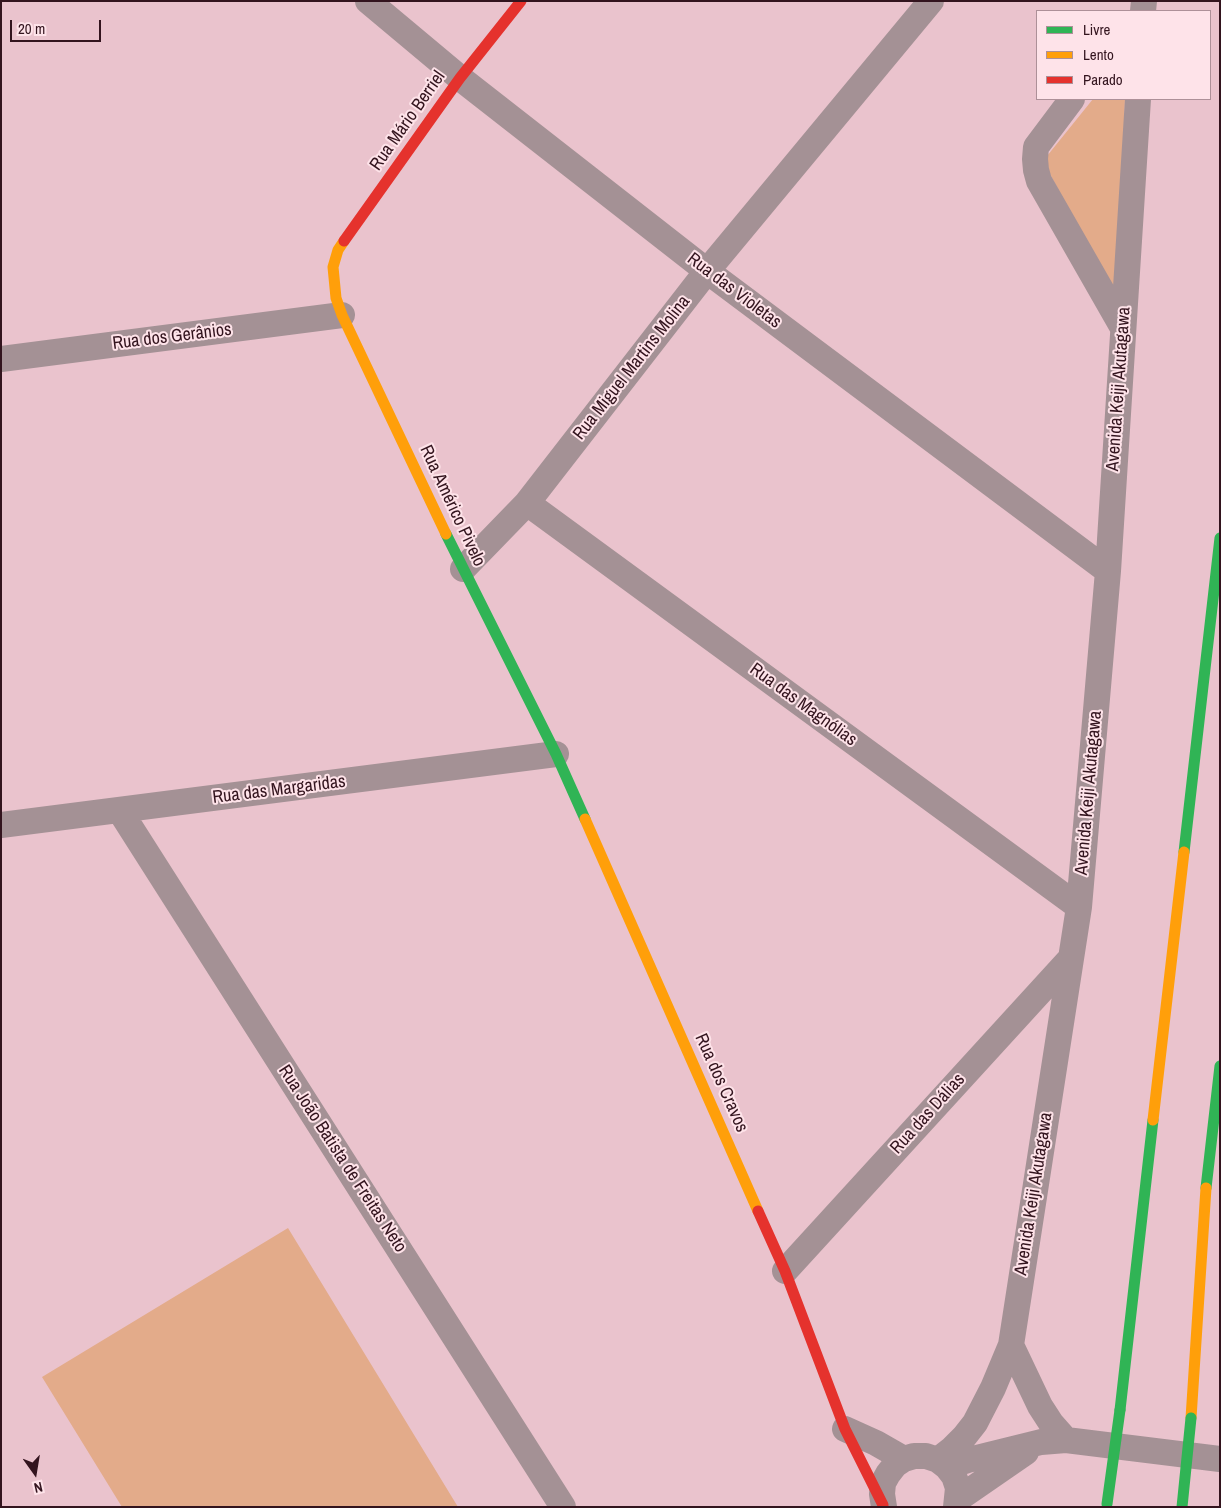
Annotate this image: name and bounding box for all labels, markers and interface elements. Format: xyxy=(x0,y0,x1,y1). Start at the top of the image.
scale bar xyxy=(12,10,104,42)
legend xyxy=(1036,10,1211,100)
text: 20 m xyxy=(18,18,45,39)
text: Livre xyxy=(1083,19,1110,40)
text: Lento xyxy=(1083,44,1114,65)
street label: Rua Mário Berriel xyxy=(366,67,450,175)
text: Parado xyxy=(1083,69,1123,90)
street label: Rua das Violetas xyxy=(683,249,785,333)
street label: Rua Miguel Martins Molina xyxy=(569,292,695,444)
street label: Avenida Keiji Akutagawa xyxy=(1102,306,1136,472)
street label: Rua dos Gerânios xyxy=(111,319,233,355)
street label: Rua Américo Pivelo xyxy=(414,442,490,570)
street label: Rua das Magnólias xyxy=(745,659,861,751)
street label: Avenida Keiji Akutagawa xyxy=(1071,710,1107,876)
street label: Rua das Margaridas xyxy=(211,771,347,809)
street label: Rua dos Cravos xyxy=(690,1030,752,1136)
street label: Rua João Batista de Freitas Neto xyxy=(273,1061,411,1257)
street label: Rua das Dálias xyxy=(886,1069,970,1159)
street label: Avenida Keiji Akutagawa xyxy=(1010,1111,1058,1277)
north arrow xyxy=(10,1448,60,1498)
text: N xyxy=(32,1478,44,1497)

